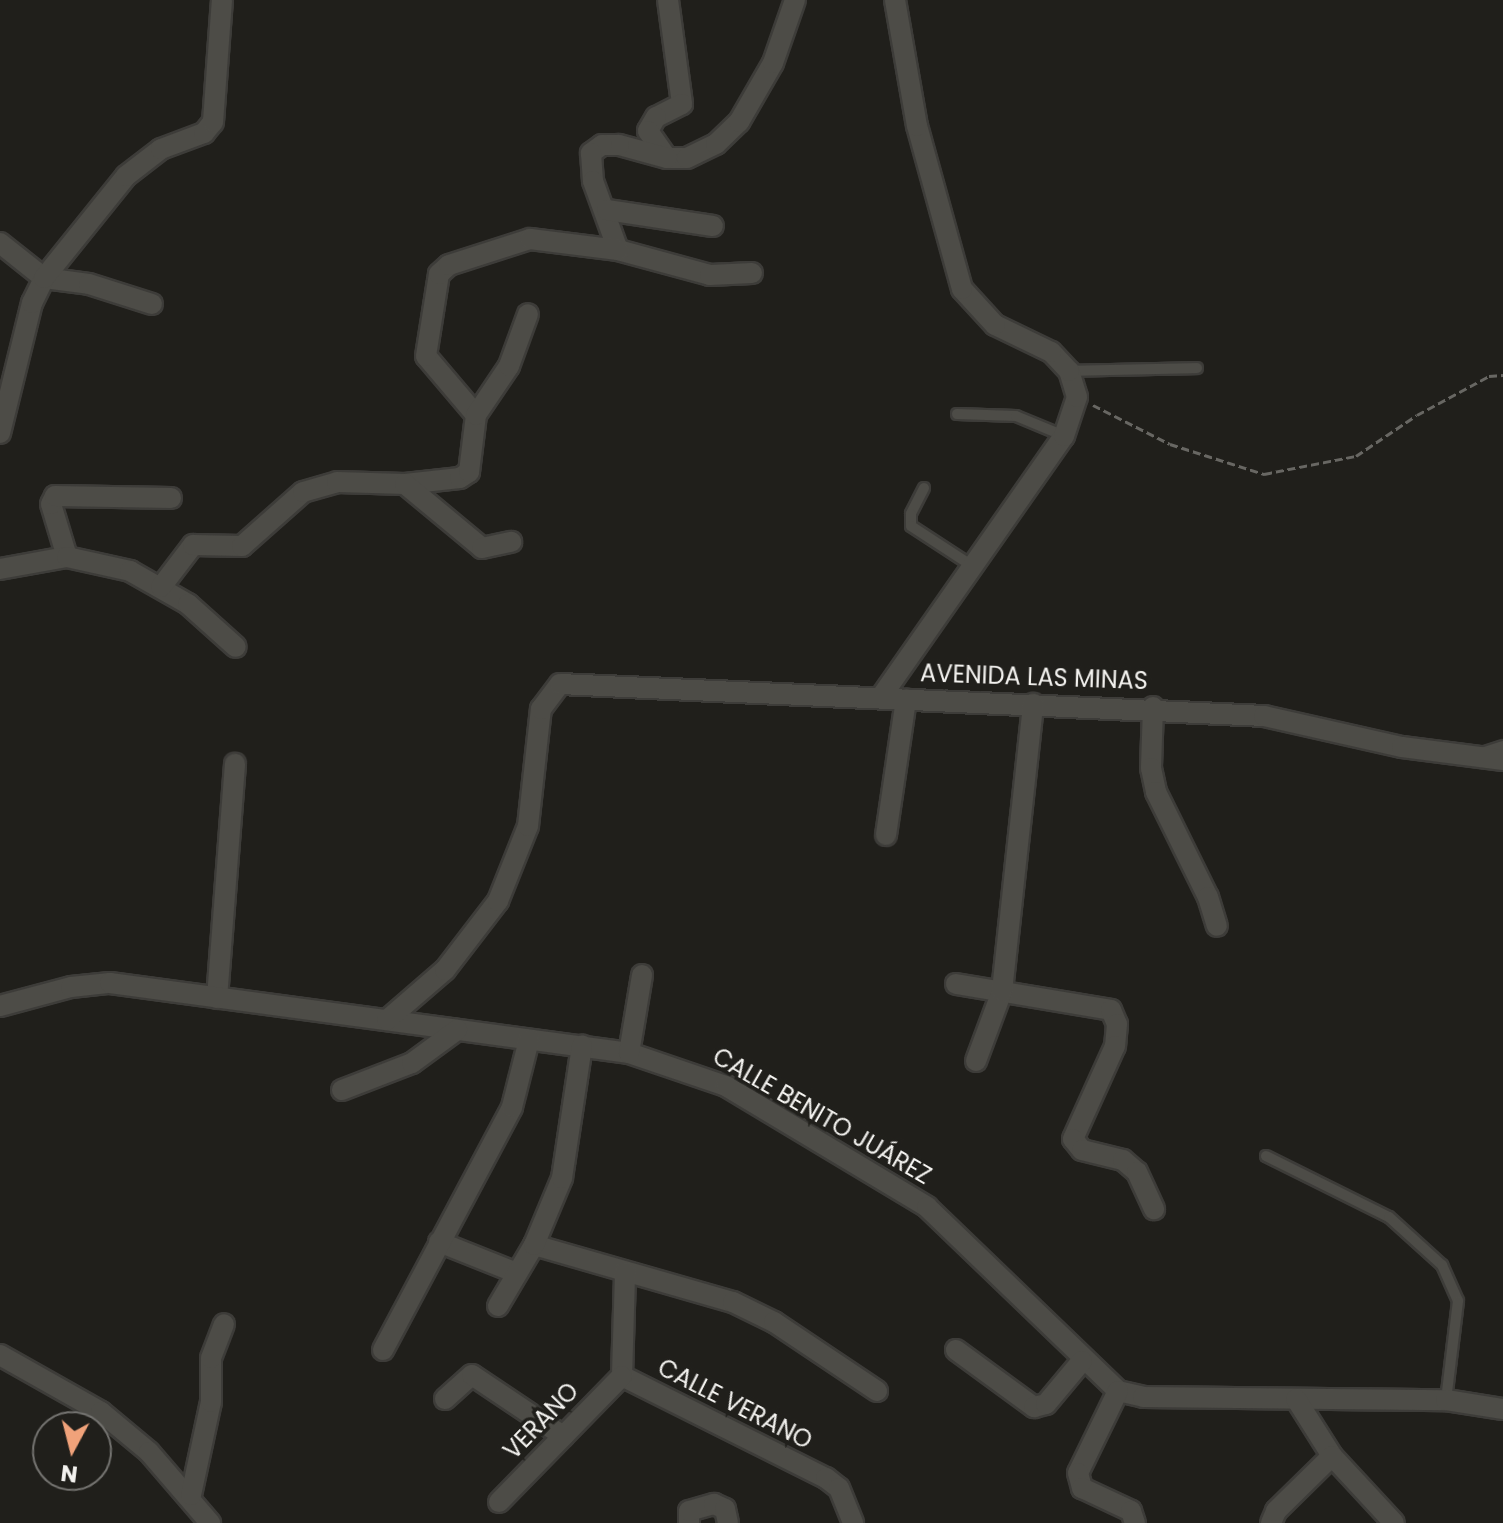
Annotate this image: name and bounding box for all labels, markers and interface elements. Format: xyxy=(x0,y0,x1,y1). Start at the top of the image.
street label: AVENIDA LAS MINAS xyxy=(920,659,1148,695)
street label: CALLE BENITO JUÁREZ xyxy=(708,1042,936,1190)
street label: CALLE VERANO xyxy=(653,1353,817,1455)
street label: VERANO xyxy=(498,1377,584,1465)
north arrow xyxy=(32,1411,112,1491)
text: N xyxy=(59,1457,79,1490)

